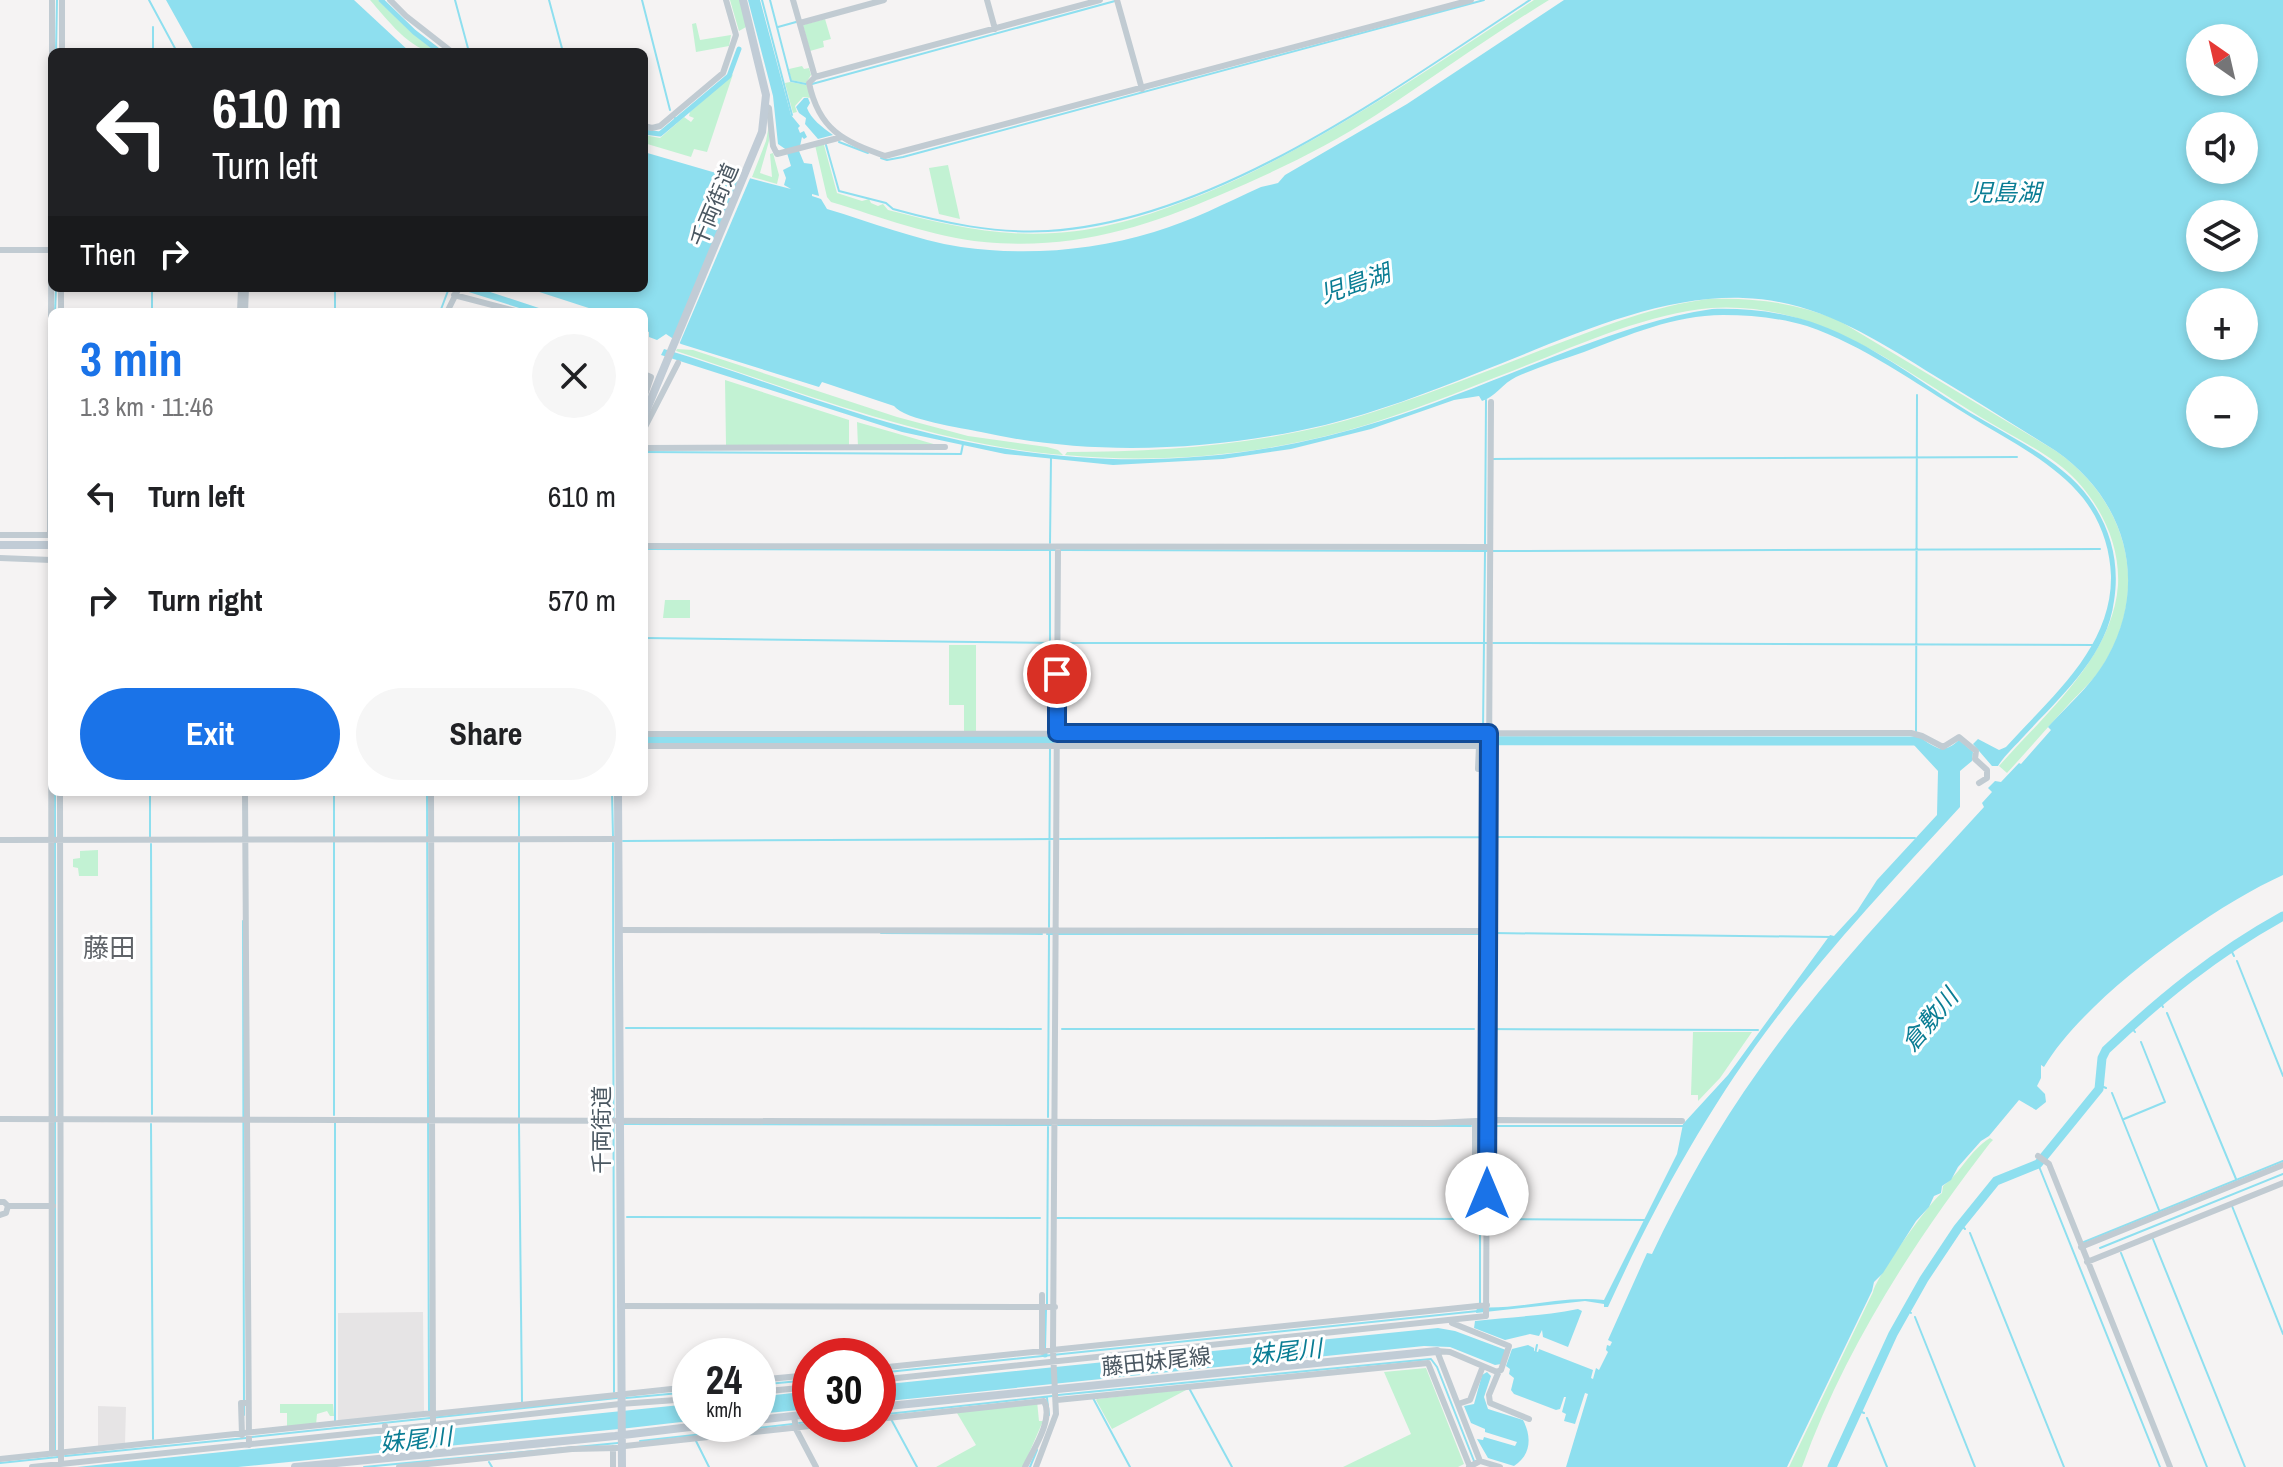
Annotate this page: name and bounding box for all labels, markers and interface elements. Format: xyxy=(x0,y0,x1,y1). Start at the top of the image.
north arrow xyxy=(2186,24,2258,96)
map controls xyxy=(2186,24,2258,448)
text: 610 m xyxy=(212,70,342,145)
icon: left xyxy=(80,80,184,184)
button: sound xyxy=(2186,112,2258,184)
text: Turn left xyxy=(212,142,318,190)
street label: 千両街道 xyxy=(683,159,745,251)
water label: 児島湖 xyxy=(1969,176,2045,208)
button: layers xyxy=(2186,200,2258,272)
icon: right xyxy=(152,232,196,276)
text: Then xyxy=(80,234,136,274)
water label: 児島湖 xyxy=(1315,255,1398,310)
button: + xyxy=(2186,288,2258,360)
text: 3 min xyxy=(80,326,183,391)
button: close xyxy=(532,334,616,418)
button: − xyxy=(2186,376,2258,448)
text: 1.3 km · 11:46 xyxy=(80,389,214,424)
icon: left xyxy=(80,474,124,518)
text: Turn left xyxy=(148,476,245,516)
text: 610 m xyxy=(548,476,616,516)
icon: right xyxy=(80,578,124,622)
text: Turn right xyxy=(148,580,262,620)
text: 570 m xyxy=(548,580,616,620)
pin xyxy=(1023,640,1091,708)
icon: arrive xyxy=(1035,652,1079,696)
button: Exit xyxy=(80,688,340,780)
button: Share xyxy=(356,688,616,780)
district label: 藤田 xyxy=(83,930,135,965)
water label: 倉敷川 xyxy=(1894,979,1967,1057)
street label: 千両街道 xyxy=(586,1086,616,1174)
position arrow xyxy=(1445,1152,1529,1236)
water label: 妹尾川 xyxy=(1248,1331,1326,1371)
speed limit sign: 30 xyxy=(792,1338,896,1442)
street label: 藤田妹尾線 xyxy=(1100,1340,1212,1382)
text: 24 xyxy=(706,1353,742,1406)
text: km/h xyxy=(706,1396,742,1423)
water label: 妹尾川 xyxy=(378,1419,456,1459)

